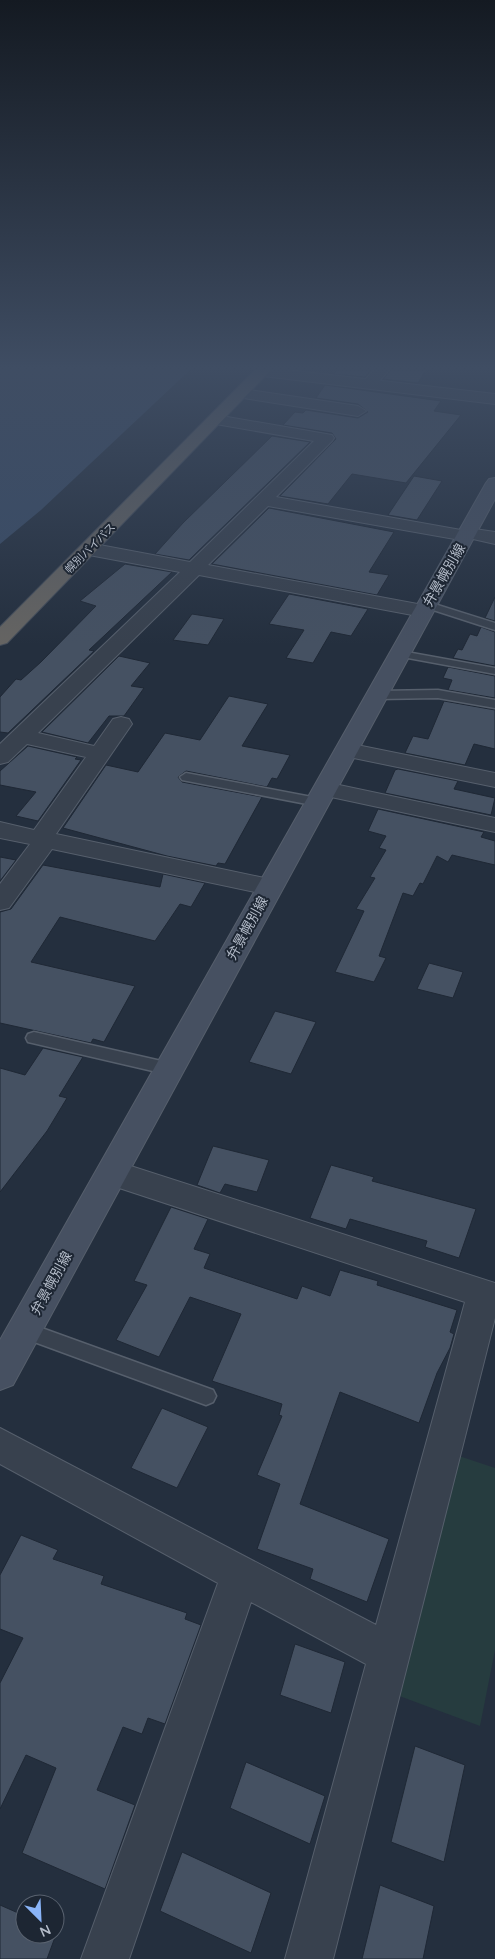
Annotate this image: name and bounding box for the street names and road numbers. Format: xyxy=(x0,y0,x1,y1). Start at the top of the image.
street label: 幌別バイパス xyxy=(62,520,118,576)
street label: 弁景幌別線 xyxy=(419,540,469,610)
street label: 弁景幌別線 xyxy=(222,893,272,963)
street label: 弁景幌別線 xyxy=(26,1248,76,1318)

